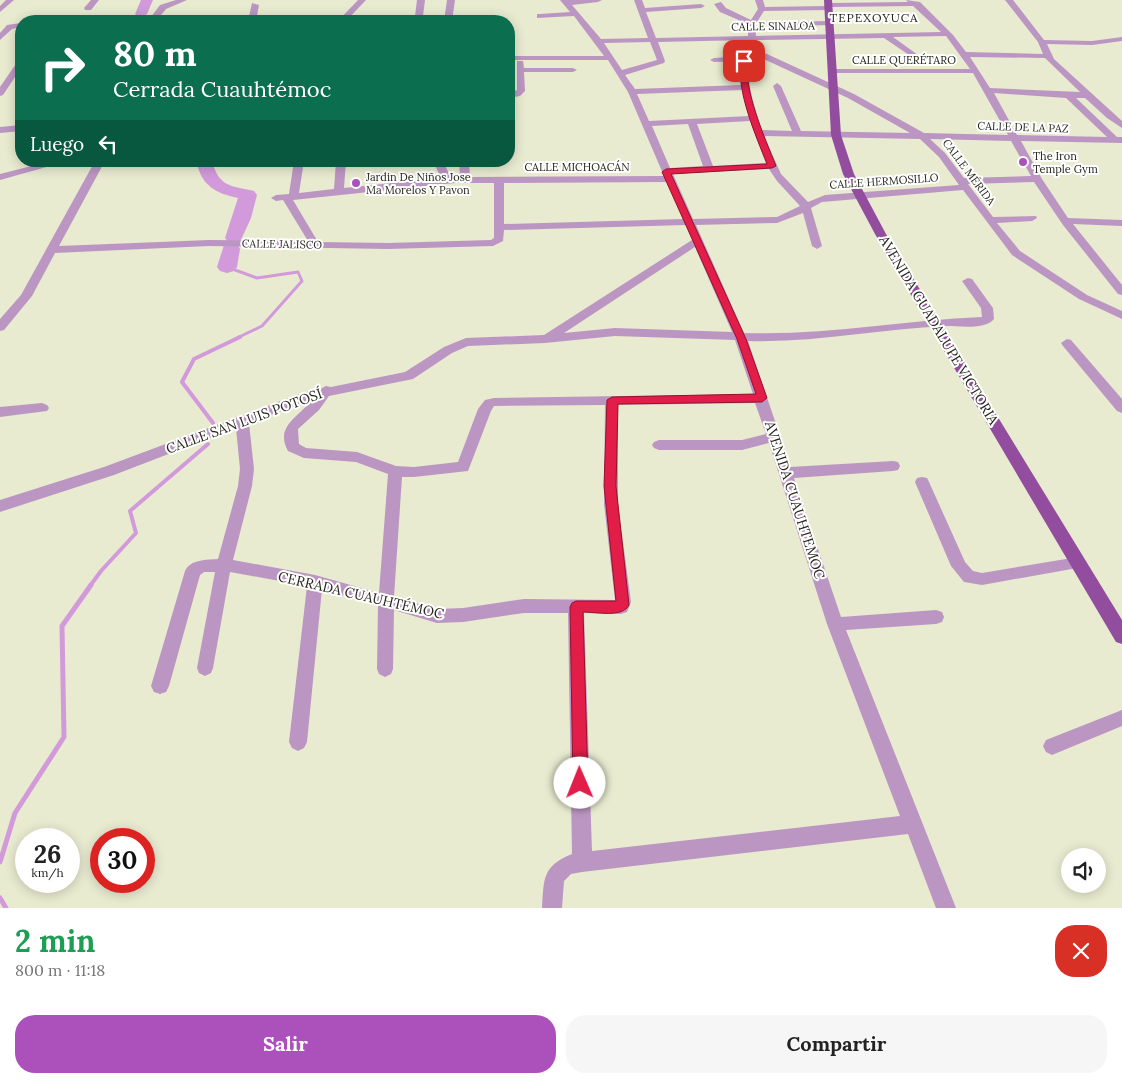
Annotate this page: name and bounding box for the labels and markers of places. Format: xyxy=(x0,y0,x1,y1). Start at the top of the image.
pin xyxy=(723,40,765,82)
place label: The Iron Temple Gym xyxy=(1033,149,1098,176)
marker: The Iron Temple Gym xyxy=(1017,156,1029,168)
place label: Jardin De Niños Jose Ma Morelos Y Pavon xyxy=(365,170,471,197)
marker: Jardin De Niños Jose Ma Morelos Y Pavon xyxy=(350,177,362,189)

